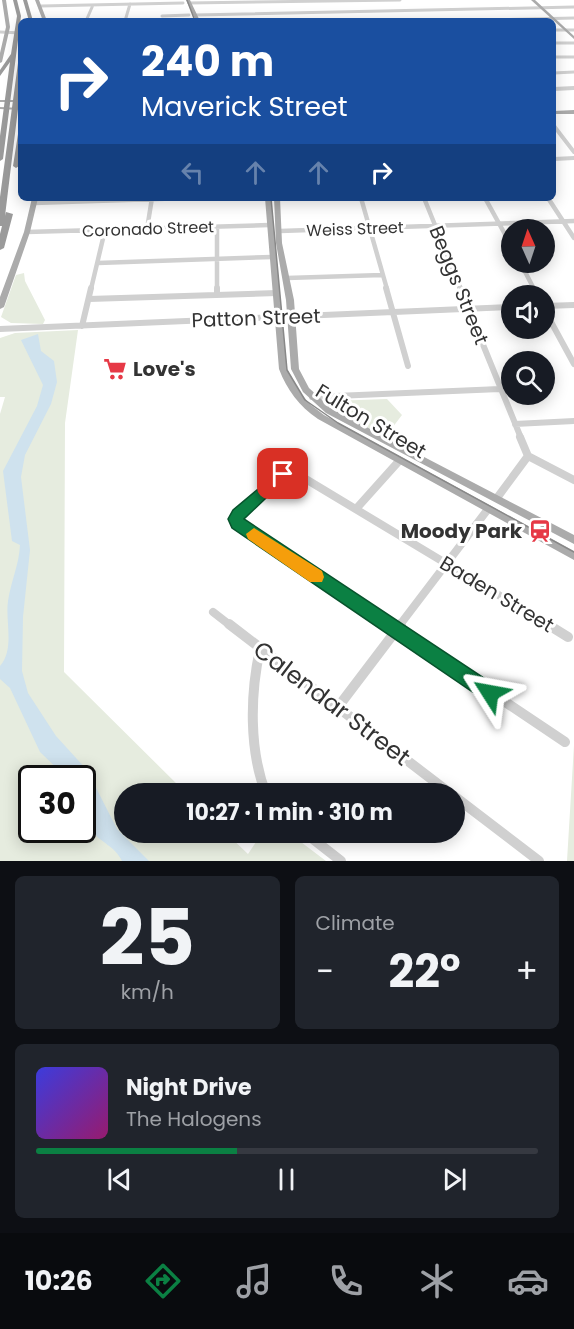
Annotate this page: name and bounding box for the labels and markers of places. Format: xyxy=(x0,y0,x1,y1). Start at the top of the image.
place label: Love's xyxy=(133,355,196,383)
supermarket icon: Love's xyxy=(102,356,128,382)
pin xyxy=(257,448,308,499)
place label: Moody Park xyxy=(401,517,523,545)
station icon: Moody Park xyxy=(527,518,553,544)

